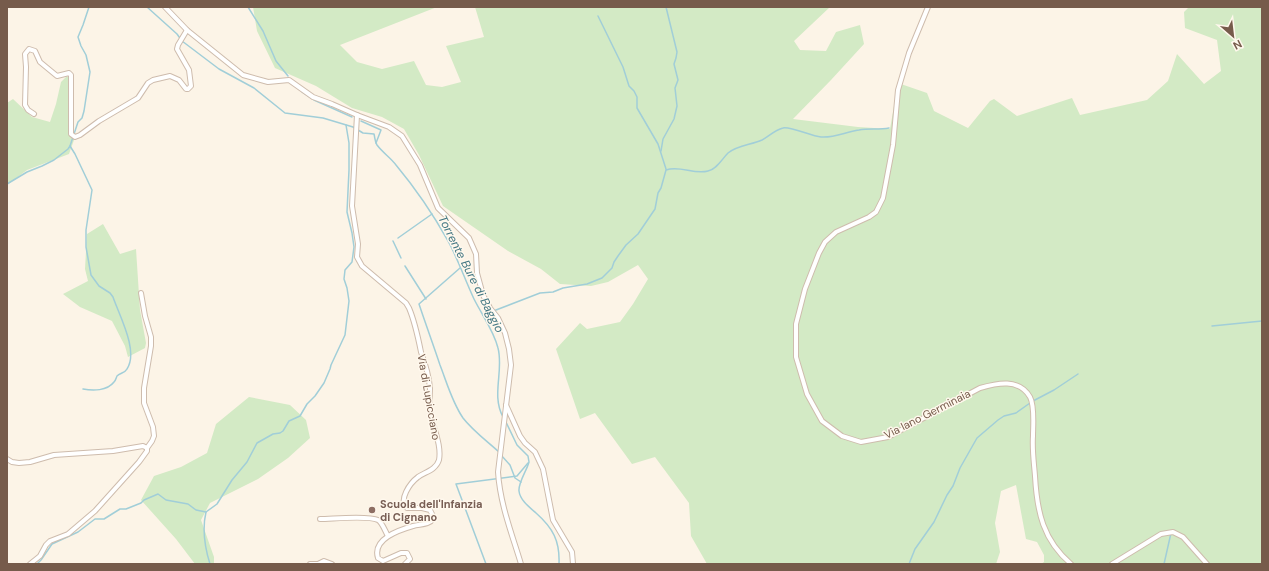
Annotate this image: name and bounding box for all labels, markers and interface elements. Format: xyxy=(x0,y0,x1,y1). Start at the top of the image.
north arrow xyxy=(1213,16,1253,56)
text: N xyxy=(1231,37,1245,53)
water label: Torrente Bure di Baggio xyxy=(434,213,508,335)
street label: Via di Lupicciano xyxy=(415,353,443,441)
street label: Via Iano Germinaia xyxy=(881,386,973,442)
place label: Scuola dell'Infanzia di Cignano xyxy=(380,497,482,524)
marker: Scuola dell'Infanzia di Cignano xyxy=(367,505,377,515)

